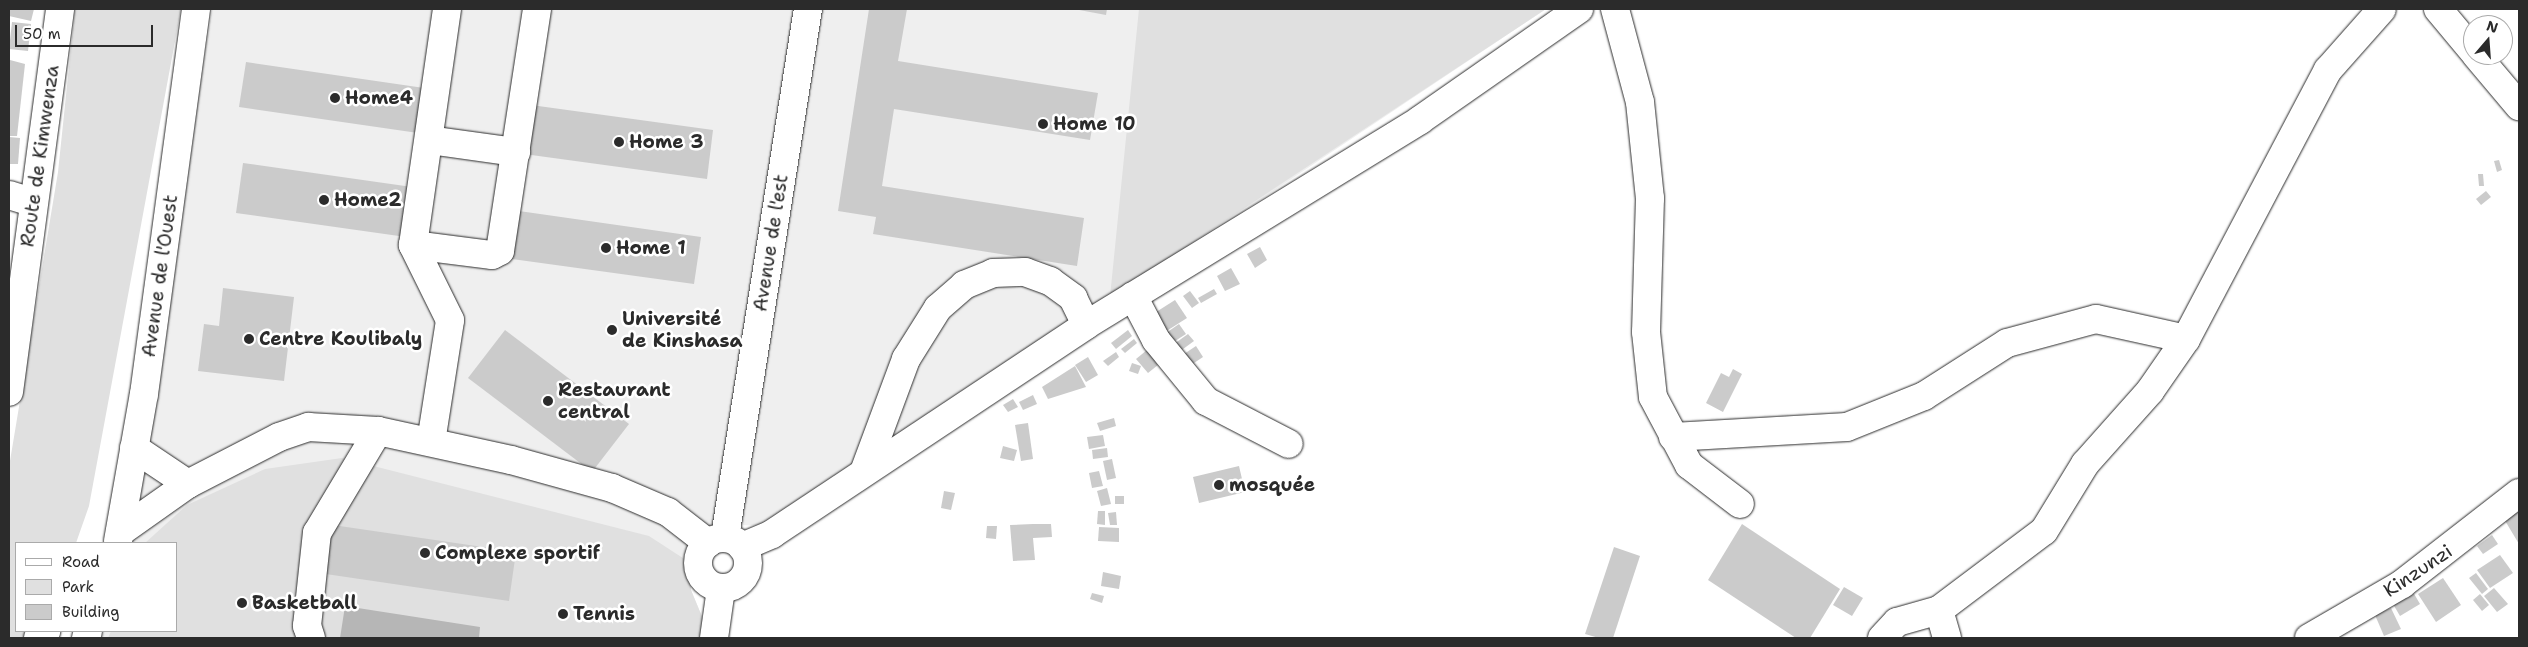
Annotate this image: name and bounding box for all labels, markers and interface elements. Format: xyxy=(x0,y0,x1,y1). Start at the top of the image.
scale bar xyxy=(18,15,155,47)
north arrow xyxy=(2463,15,2513,65)
text: N xyxy=(2484,16,2500,37)
text: 50 m xyxy=(23,24,61,44)
street label: Route de Kimwenza xyxy=(16,64,64,248)
place label: Home4 xyxy=(345,87,413,109)
marker: Home4 xyxy=(329,92,341,104)
place label: Home 10 xyxy=(1053,113,1136,135)
marker: Home 10 xyxy=(1037,118,1049,130)
place label: Home 3 xyxy=(629,131,704,153)
marker: Home 3 xyxy=(613,136,625,148)
street label: Avenue de l'est xyxy=(749,173,793,313)
place label: Home2 xyxy=(334,189,401,211)
street label: Avenue de l'Ouest xyxy=(137,193,183,359)
marker: Home2 xyxy=(318,194,330,206)
place label: Home 1 xyxy=(616,237,686,259)
marker: Home 1 xyxy=(600,242,612,254)
place label: Université de Kinshasa xyxy=(622,308,743,352)
marker: Université de Kinshasa xyxy=(606,324,618,336)
place label: Centre Koulibaly xyxy=(259,328,422,350)
marker: Centre Koulibaly xyxy=(243,333,255,345)
place label: Restaurant central xyxy=(558,379,671,423)
marker: Restaurant central xyxy=(542,395,554,407)
place label: mosquée xyxy=(1229,474,1315,496)
marker: mosquée xyxy=(1213,479,1225,491)
street label: Kinzunzi xyxy=(2379,540,2457,602)
legend xyxy=(15,542,178,632)
place label: Complexe sportif xyxy=(435,542,600,564)
marker: Complexe sportif xyxy=(419,547,431,559)
text: Road xyxy=(62,552,100,572)
text: Park xyxy=(62,577,94,597)
place label: Basketball xyxy=(252,592,357,614)
marker: Basketball xyxy=(236,597,248,609)
text: Building xyxy=(62,602,119,622)
place label: Tennis xyxy=(573,603,635,625)
marker: Tennis xyxy=(557,608,569,620)

